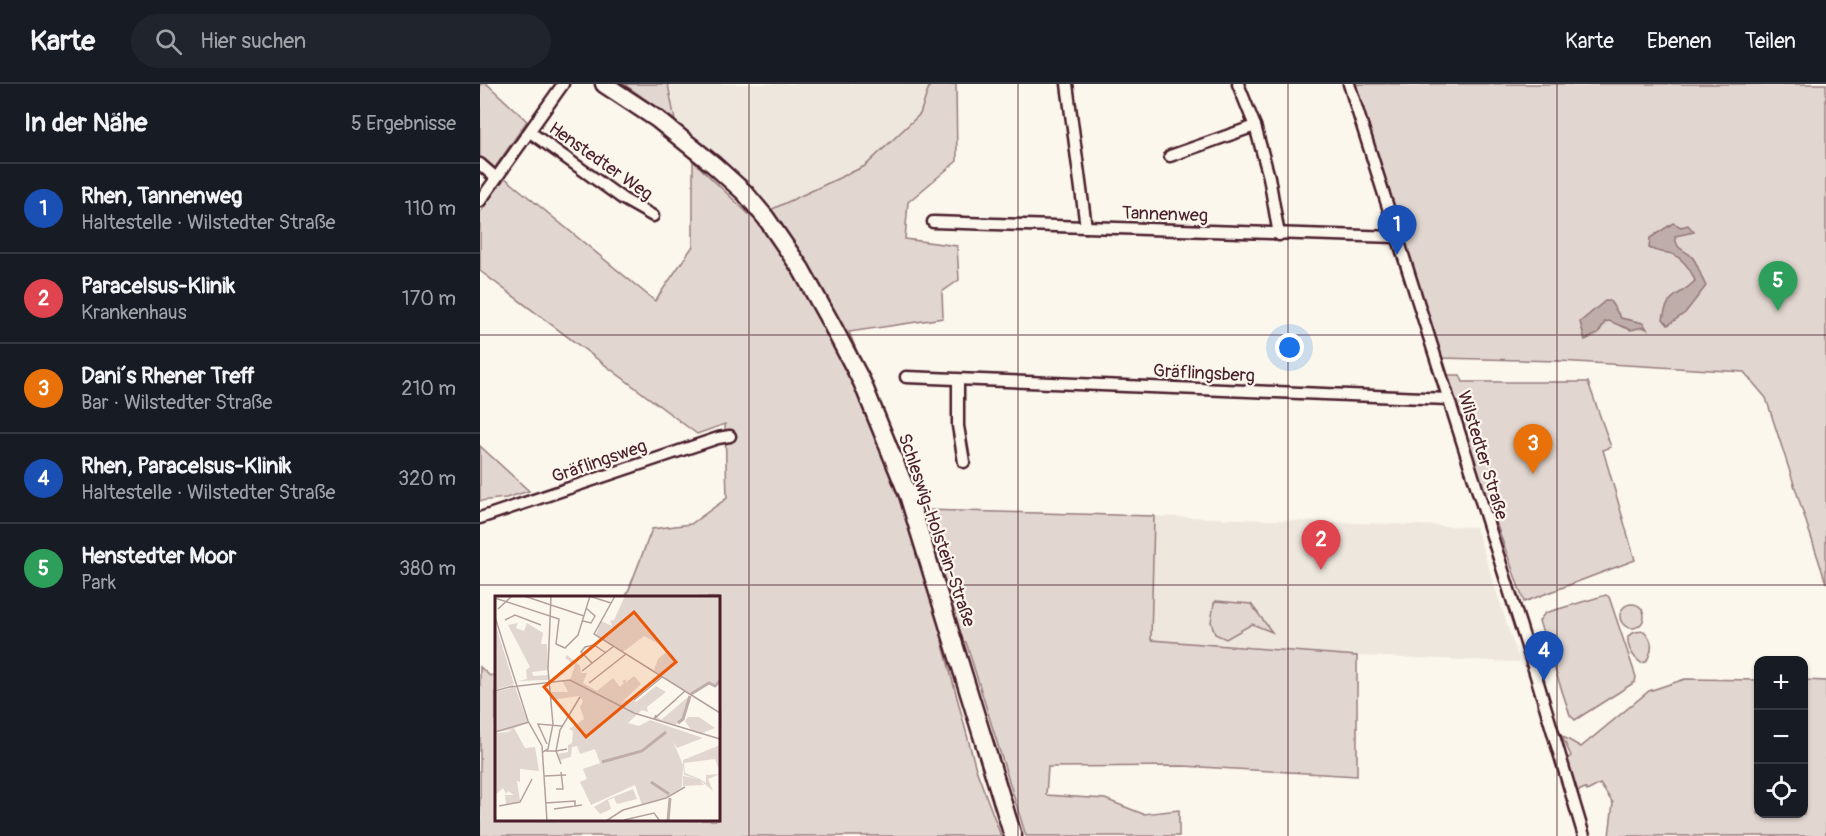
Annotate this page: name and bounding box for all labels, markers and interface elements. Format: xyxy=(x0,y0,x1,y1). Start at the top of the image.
search box xyxy=(131,14,551,68)
text: Karte xyxy=(30,24,95,59)
icon: search xyxy=(152,25,185,58)
text: Hier suchen xyxy=(200,27,306,55)
text: Karte xyxy=(1565,28,1614,55)
text: Ebenen xyxy=(1647,28,1712,55)
text: Teilen xyxy=(1745,28,1796,55)
text: In der Nähe xyxy=(24,107,147,139)
text: 5 Ergebnisse xyxy=(351,111,456,136)
street label: Henstedter Weg xyxy=(544,117,657,206)
text: Rhen, Tannenweg xyxy=(81,182,242,210)
text: 1 xyxy=(40,196,47,221)
text: 110 m xyxy=(405,196,456,221)
street label: Tannenweg xyxy=(1122,202,1208,227)
pin: 1 xyxy=(1378,206,1416,255)
text: Haltestelle · Wilstedter Straße xyxy=(81,210,335,235)
pin: 5 xyxy=(1758,262,1798,311)
text: Paracelsus-Klinik xyxy=(81,272,235,300)
text: 2 xyxy=(38,286,49,311)
text: 170 m xyxy=(402,286,456,311)
text: Krankenhaus xyxy=(81,300,187,325)
your location xyxy=(1275,333,1304,362)
street label: Gräflingsberg xyxy=(1152,359,1256,388)
text: Dani´s Rhener Treff xyxy=(81,362,255,390)
text: 3 xyxy=(38,376,49,401)
text: 210 m xyxy=(401,376,456,401)
street label: Wilstedter Straße xyxy=(1452,388,1513,522)
text: Bar · Wilstedter Straße xyxy=(81,390,272,415)
pin: 3 xyxy=(1514,424,1552,474)
street label: Schleswig-Holstein-Straße xyxy=(893,430,980,630)
street label: Gräflingsweg xyxy=(549,434,650,488)
text: Rhen, Paracelsus-Klinik xyxy=(81,452,292,480)
text: 4 xyxy=(38,466,49,491)
text: 320 m xyxy=(398,466,456,491)
text: Haltestelle · Wilstedter Straße xyxy=(81,480,335,505)
pin: 2 xyxy=(1302,520,1340,570)
text: Henstedter Moor xyxy=(81,542,236,570)
text: 5 xyxy=(38,556,49,581)
text: 380 m xyxy=(399,556,456,581)
text: Park xyxy=(81,570,116,595)
inset map xyxy=(495,596,720,821)
pin: 4 xyxy=(1524,632,1564,681)
map controls xyxy=(1754,656,1808,818)
button: + xyxy=(1754,656,1808,710)
button: − xyxy=(1754,710,1808,764)
button: locate xyxy=(1754,764,1808,818)

